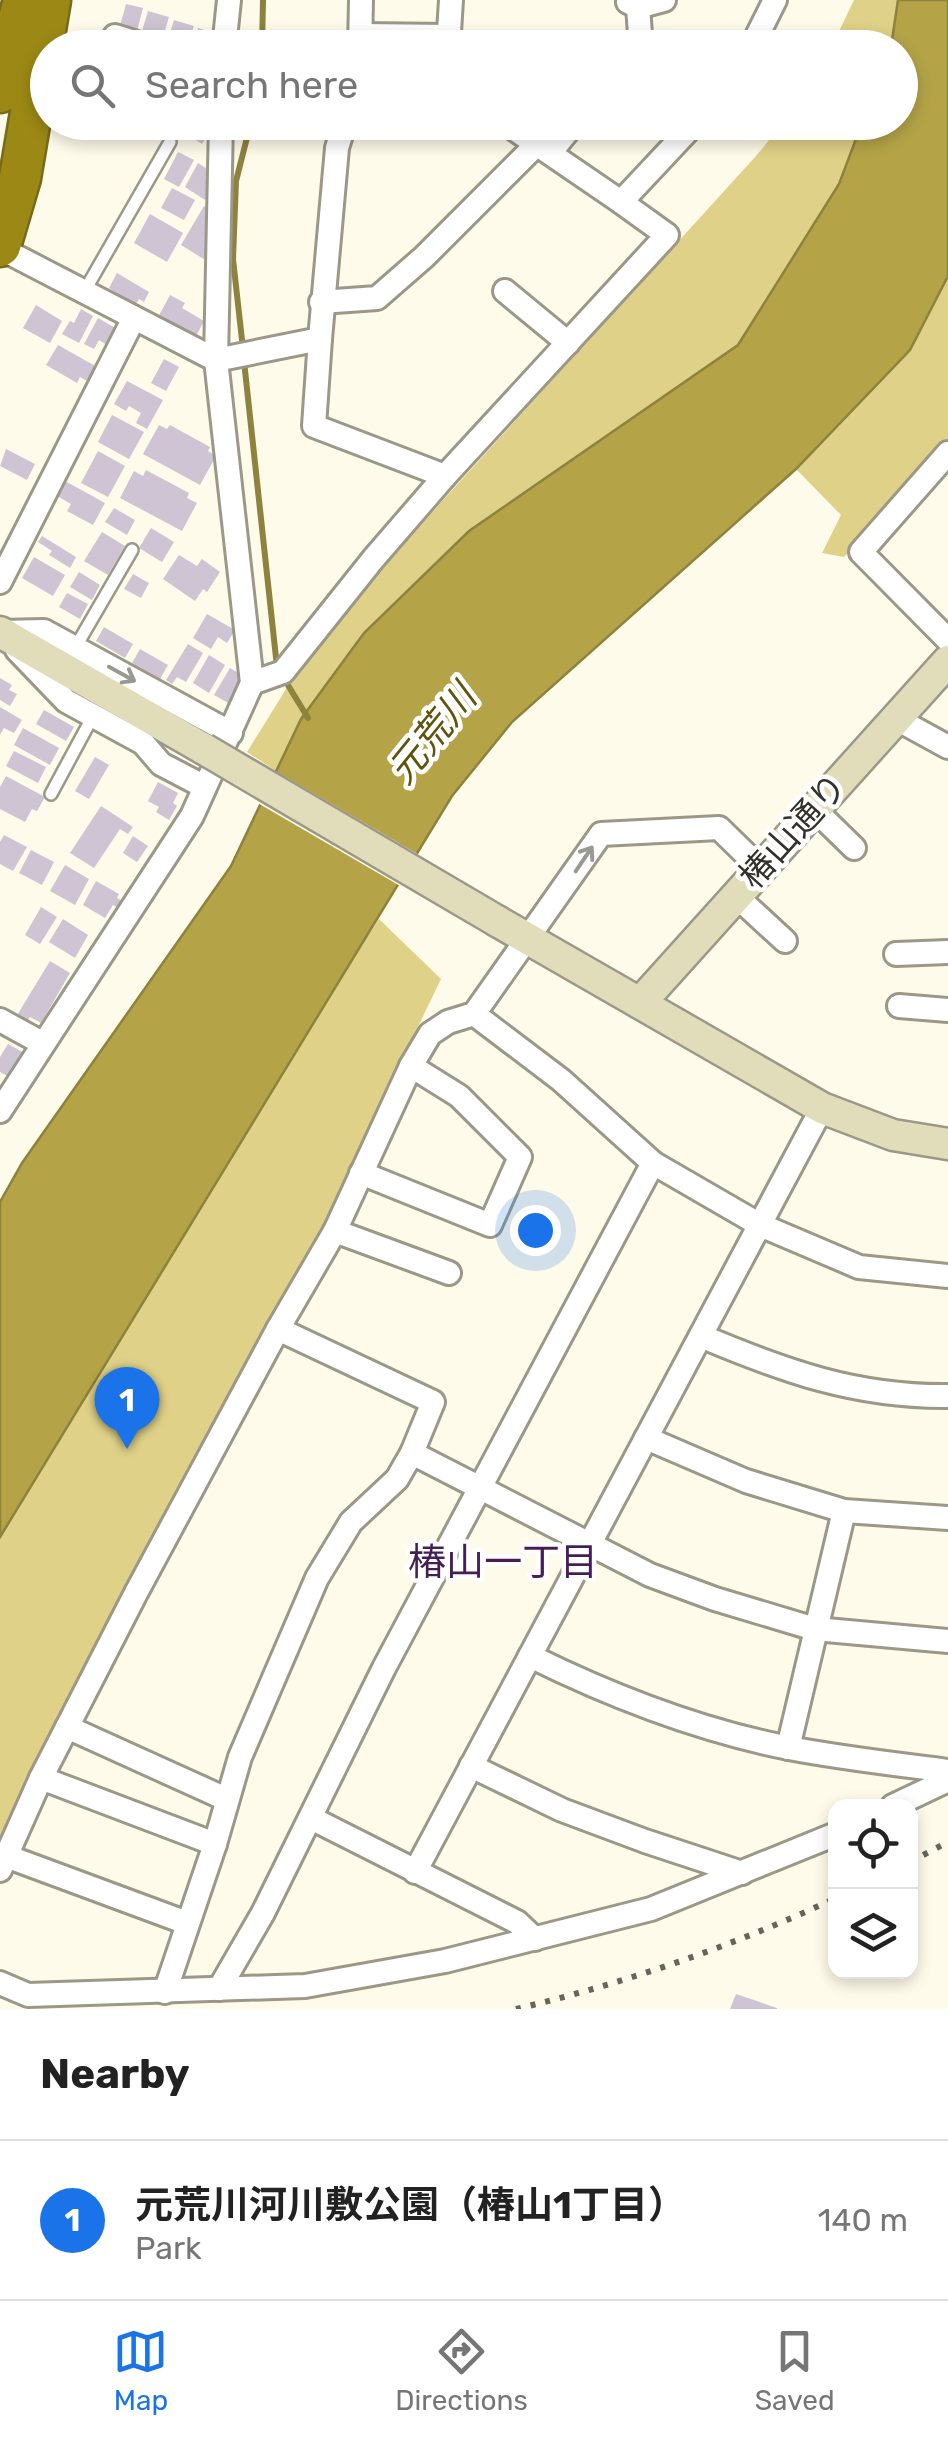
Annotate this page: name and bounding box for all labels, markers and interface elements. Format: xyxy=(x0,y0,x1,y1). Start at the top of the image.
search box xyxy=(30,30,918,140)
icon: search xyxy=(65,58,120,113)
text: Search here xyxy=(145,62,358,108)
one-way arrow xyxy=(107,665,136,685)
water label: 元荒川 xyxy=(378,672,488,793)
street label: 椿山通り xyxy=(731,765,855,897)
one-way arrow xyxy=(574,845,595,873)
your location xyxy=(510,1205,561,1256)
pin: 1 xyxy=(94,1366,160,1449)
district label: 椿山一丁目 xyxy=(408,1539,598,1585)
map controls xyxy=(828,1799,918,1979)
button: locate xyxy=(828,1799,918,1889)
button: layers xyxy=(828,1889,918,1979)
text: Nearby xyxy=(40,2049,190,2099)
text: 元荒川河川敷公園（椿山1丁目） xyxy=(135,2182,686,2228)
text: 1 xyxy=(65,2201,80,2239)
text: 140 m xyxy=(818,2201,908,2239)
text: Park xyxy=(135,2229,202,2267)
tab: Map xyxy=(113,2324,168,2417)
tab: Directions xyxy=(395,2324,528,2417)
tab: Saved xyxy=(755,2324,835,2417)

